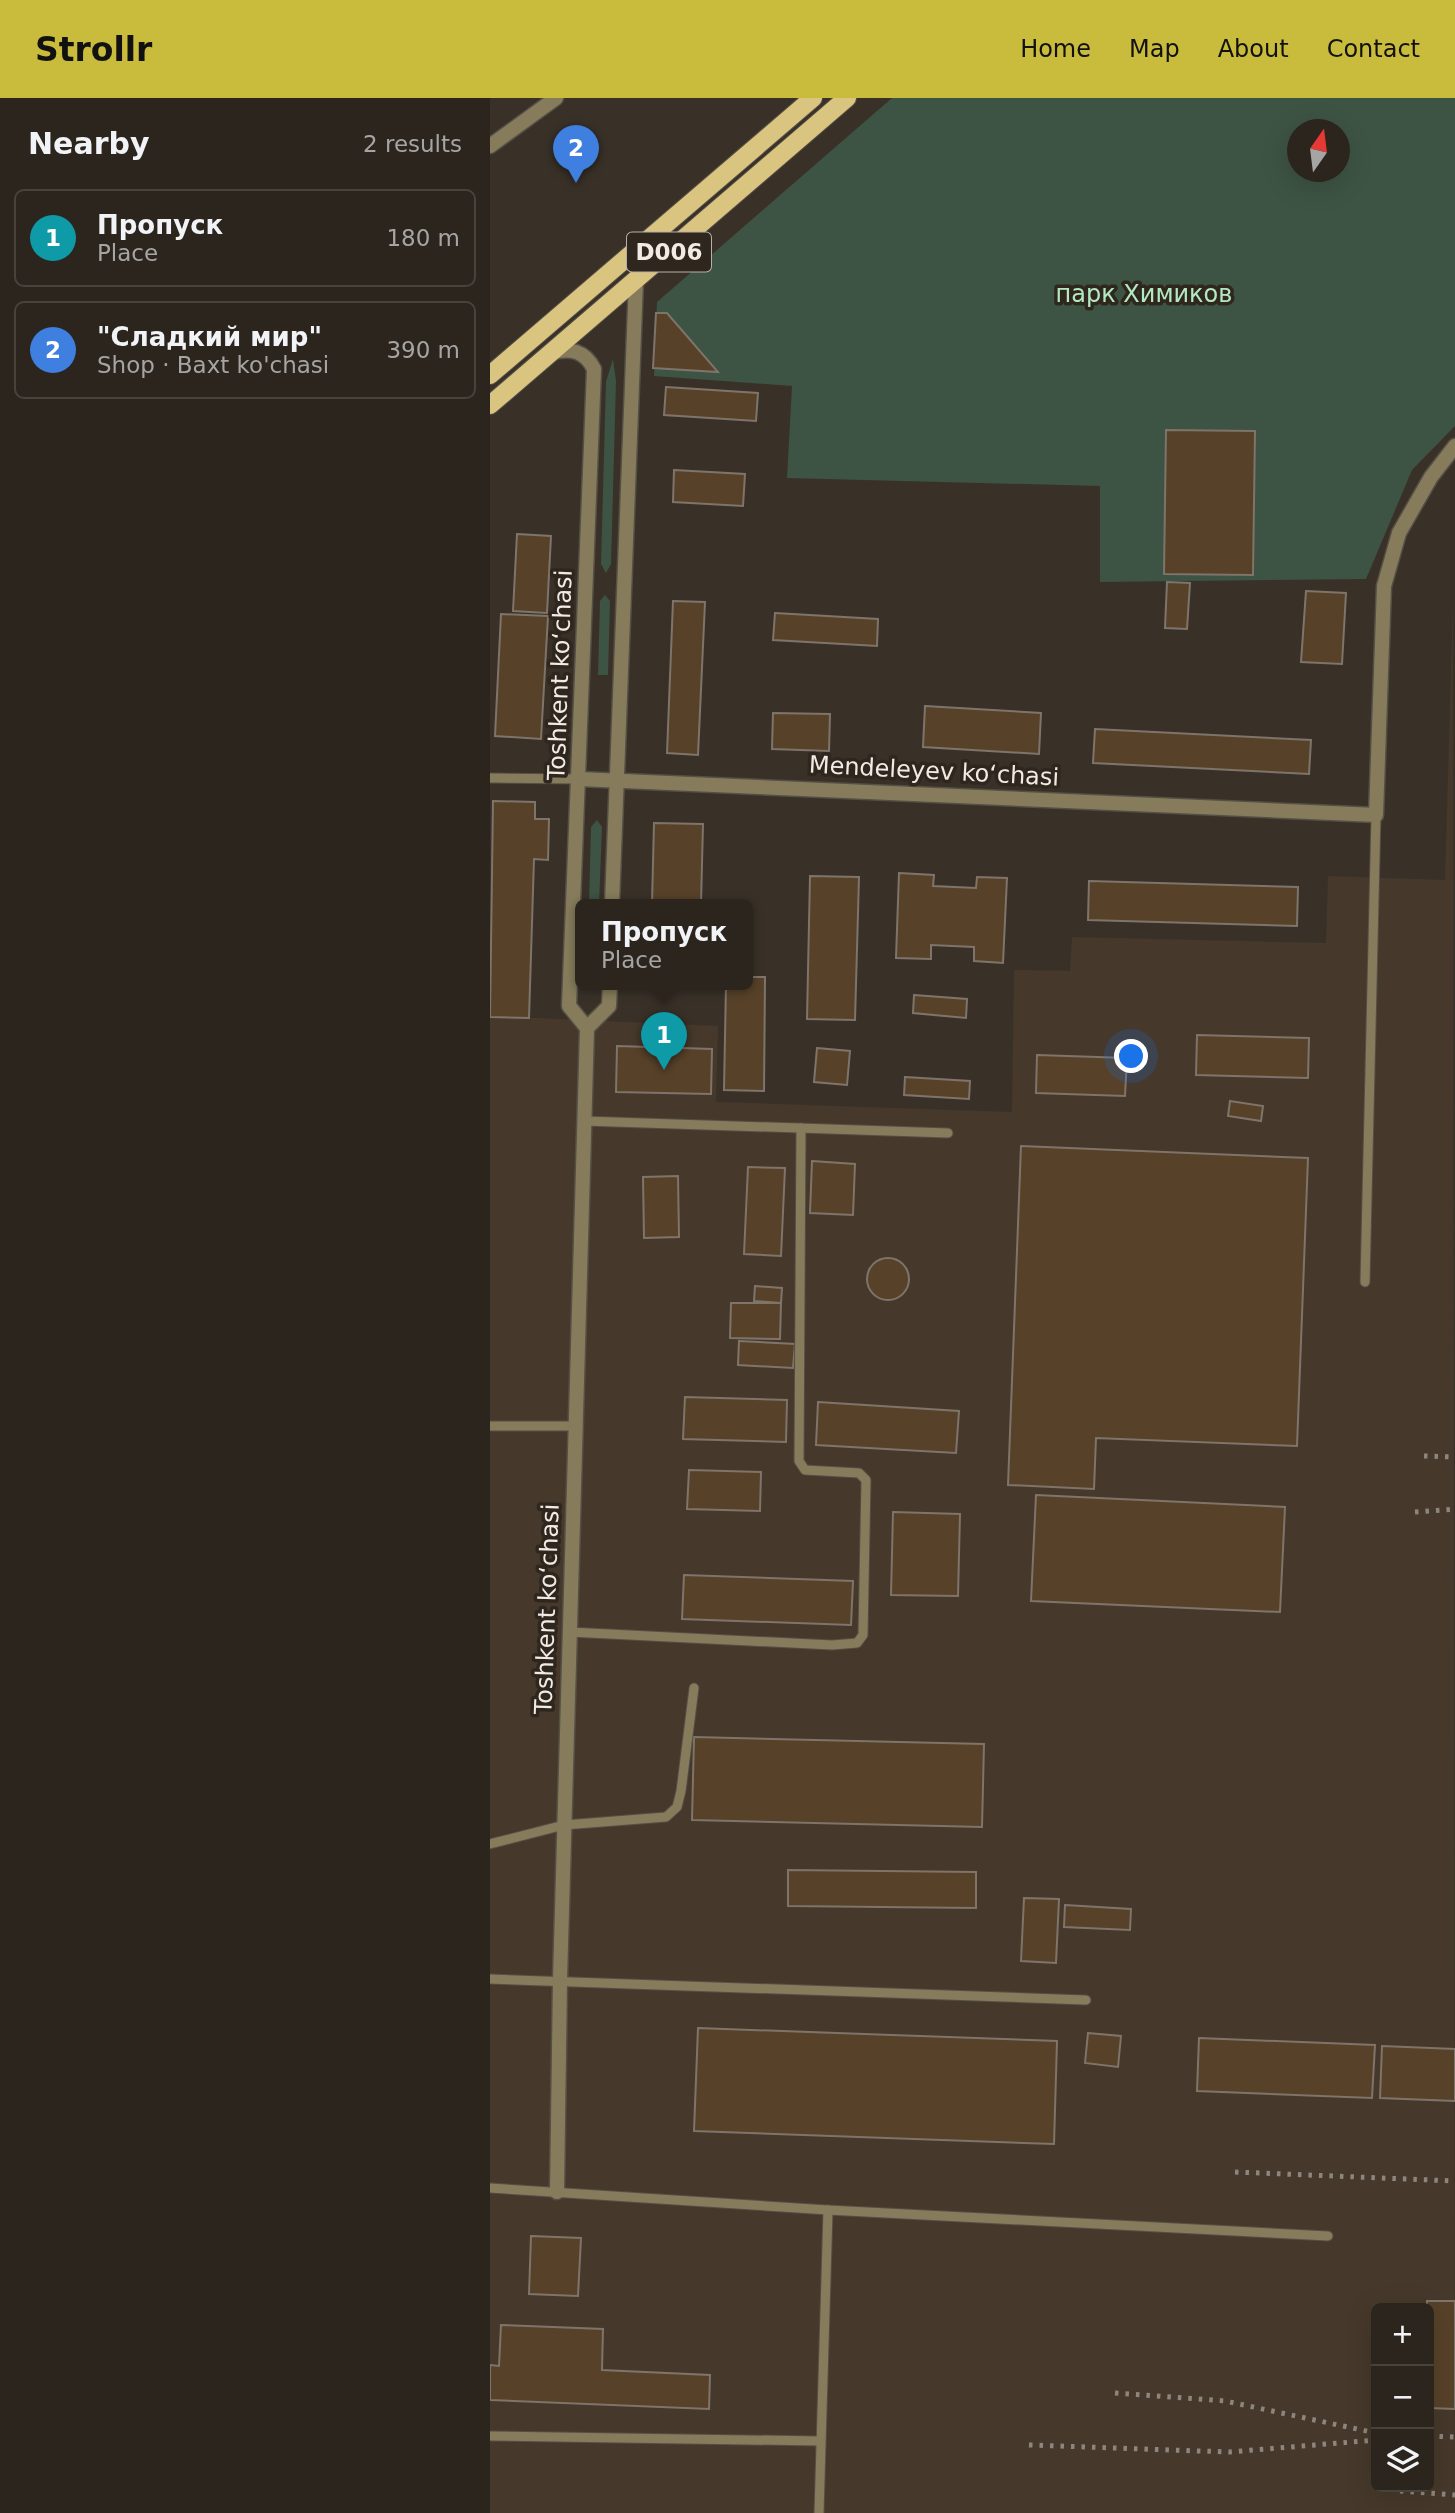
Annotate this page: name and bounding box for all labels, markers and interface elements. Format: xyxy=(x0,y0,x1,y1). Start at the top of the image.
text: Strollr xyxy=(35,30,152,69)
text: Home xyxy=(1020,35,1091,63)
text: Map xyxy=(1129,35,1180,63)
text: About xyxy=(1218,35,1289,63)
text: Contact xyxy=(1327,35,1420,63)
north arrow xyxy=(1287,119,1350,182)
pin: 2 xyxy=(553,125,599,183)
text: Nearby xyxy=(28,126,150,161)
text: 2 results xyxy=(363,131,462,157)
text: Пропуск xyxy=(97,210,223,240)
text: 1 xyxy=(45,225,61,251)
text: 180 m xyxy=(386,225,460,251)
road number: D006 xyxy=(627,232,711,272)
text: Place xyxy=(97,240,158,266)
park label: парк Химиков xyxy=(1056,280,1232,308)
text: "Сладкий мир" xyxy=(97,322,322,352)
text: 2 xyxy=(45,337,61,363)
text: 390 m xyxy=(386,337,460,363)
text: Shop · Baxt ko'chasi xyxy=(97,352,329,378)
street label: Toshkent ko‘chasi xyxy=(542,569,578,782)
street label: Mendeleyev ko‘chasi xyxy=(808,750,1060,792)
popup xyxy=(575,899,753,990)
text: Пропуск xyxy=(601,917,727,947)
text: Place xyxy=(601,947,662,973)
pin: 1 xyxy=(641,1012,687,1070)
your location xyxy=(1114,1039,1148,1073)
street label: Toshkent ko‘chasi xyxy=(529,1503,565,1716)
map controls xyxy=(1371,2303,1434,2492)
button: + xyxy=(1371,2303,1434,2366)
button: − xyxy=(1371,2366,1434,2429)
button: layers xyxy=(1371,2429,1434,2492)

